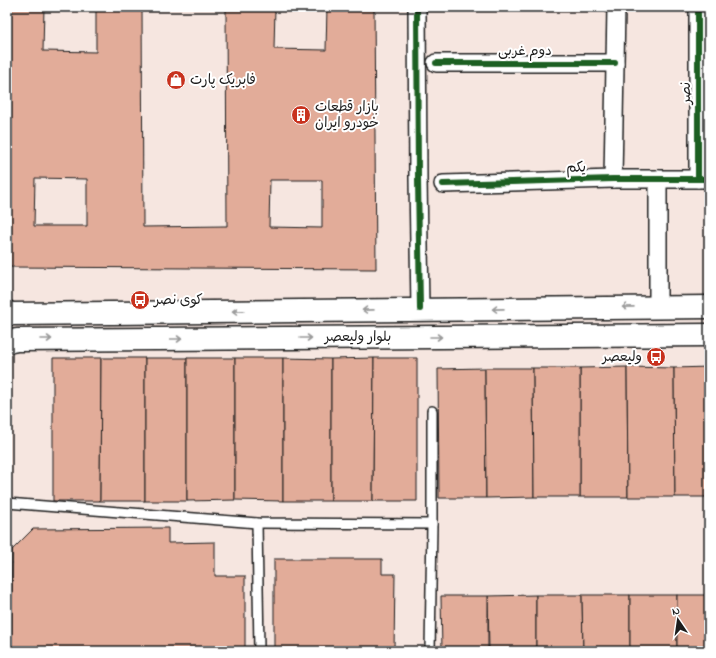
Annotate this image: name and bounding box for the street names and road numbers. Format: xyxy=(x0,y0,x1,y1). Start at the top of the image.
street label: دوم غربی xyxy=(498,41,552,62)
street label: نصر xyxy=(676,82,697,105)
street label: یکم xyxy=(566,157,586,179)
street label: بلوار ولیعصر xyxy=(324,327,391,348)

